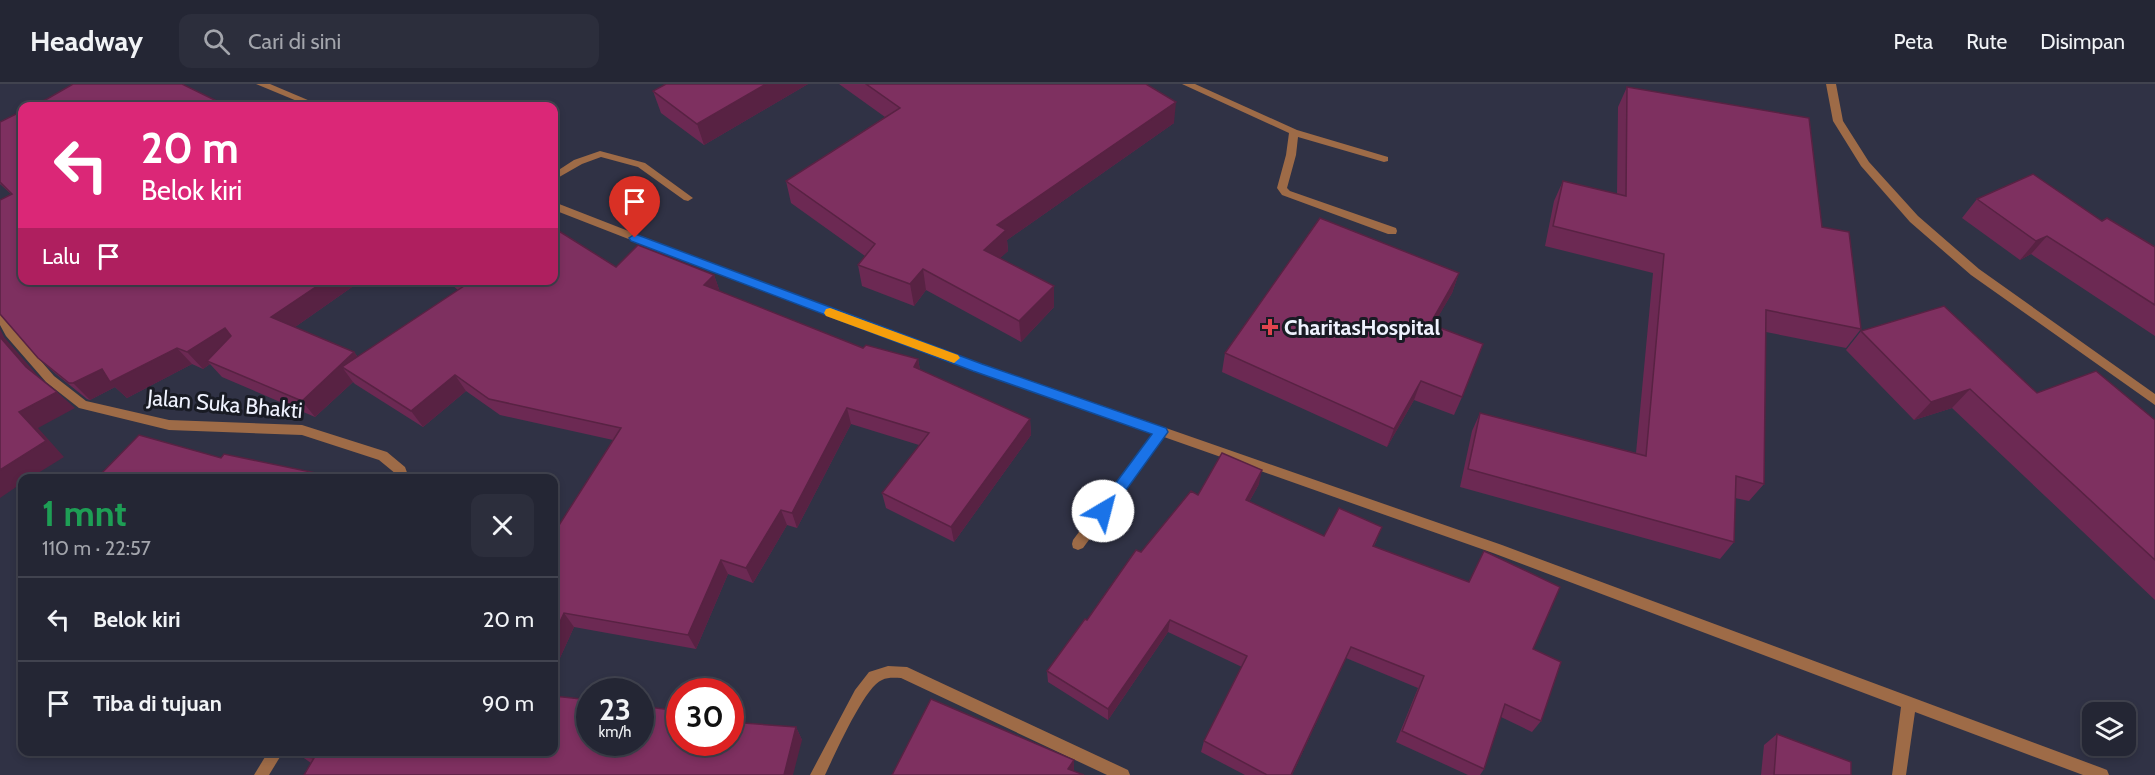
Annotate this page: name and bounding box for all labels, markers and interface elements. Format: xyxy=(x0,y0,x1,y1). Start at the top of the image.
search box xyxy=(179,14,599,68)
text: Headway xyxy=(30,24,143,58)
icon: search xyxy=(200,25,233,58)
text: Cari di sini xyxy=(248,28,341,55)
text: Peta xyxy=(1894,29,1933,54)
text: Rute xyxy=(1966,29,2007,54)
text: Disimpan xyxy=(2040,29,2125,54)
text: 20 m xyxy=(141,122,239,174)
icon: left xyxy=(42,126,120,204)
text: Belok kiri xyxy=(141,174,242,207)
pin xyxy=(609,176,660,238)
icon: arrive xyxy=(618,185,651,218)
icon: arrive xyxy=(92,240,125,273)
text: Lalu xyxy=(42,243,80,270)
place label: CharitasHospital xyxy=(1284,314,1441,341)
marker: CharitasHospital xyxy=(1261,318,1279,336)
street label: Jalan Suka Bhakti xyxy=(145,384,304,424)
position arrow xyxy=(1071,479,1135,543)
text: 1 mnt xyxy=(42,491,127,535)
button: close xyxy=(471,494,534,557)
text: 110 m · 22:57 xyxy=(42,536,151,560)
icon: left xyxy=(42,603,75,636)
text: Belok kiri xyxy=(93,606,180,633)
text: 20 m xyxy=(483,606,534,633)
speed limit sign: 30 xyxy=(666,678,744,756)
icon: arrive xyxy=(42,687,75,720)
text: Tiba di tujuan xyxy=(93,690,222,717)
text: 90 m xyxy=(482,690,534,717)
text: 23 xyxy=(599,691,631,728)
map controls xyxy=(2082,702,2136,756)
button: layers xyxy=(2082,702,2136,756)
text: km/h xyxy=(599,723,631,741)

